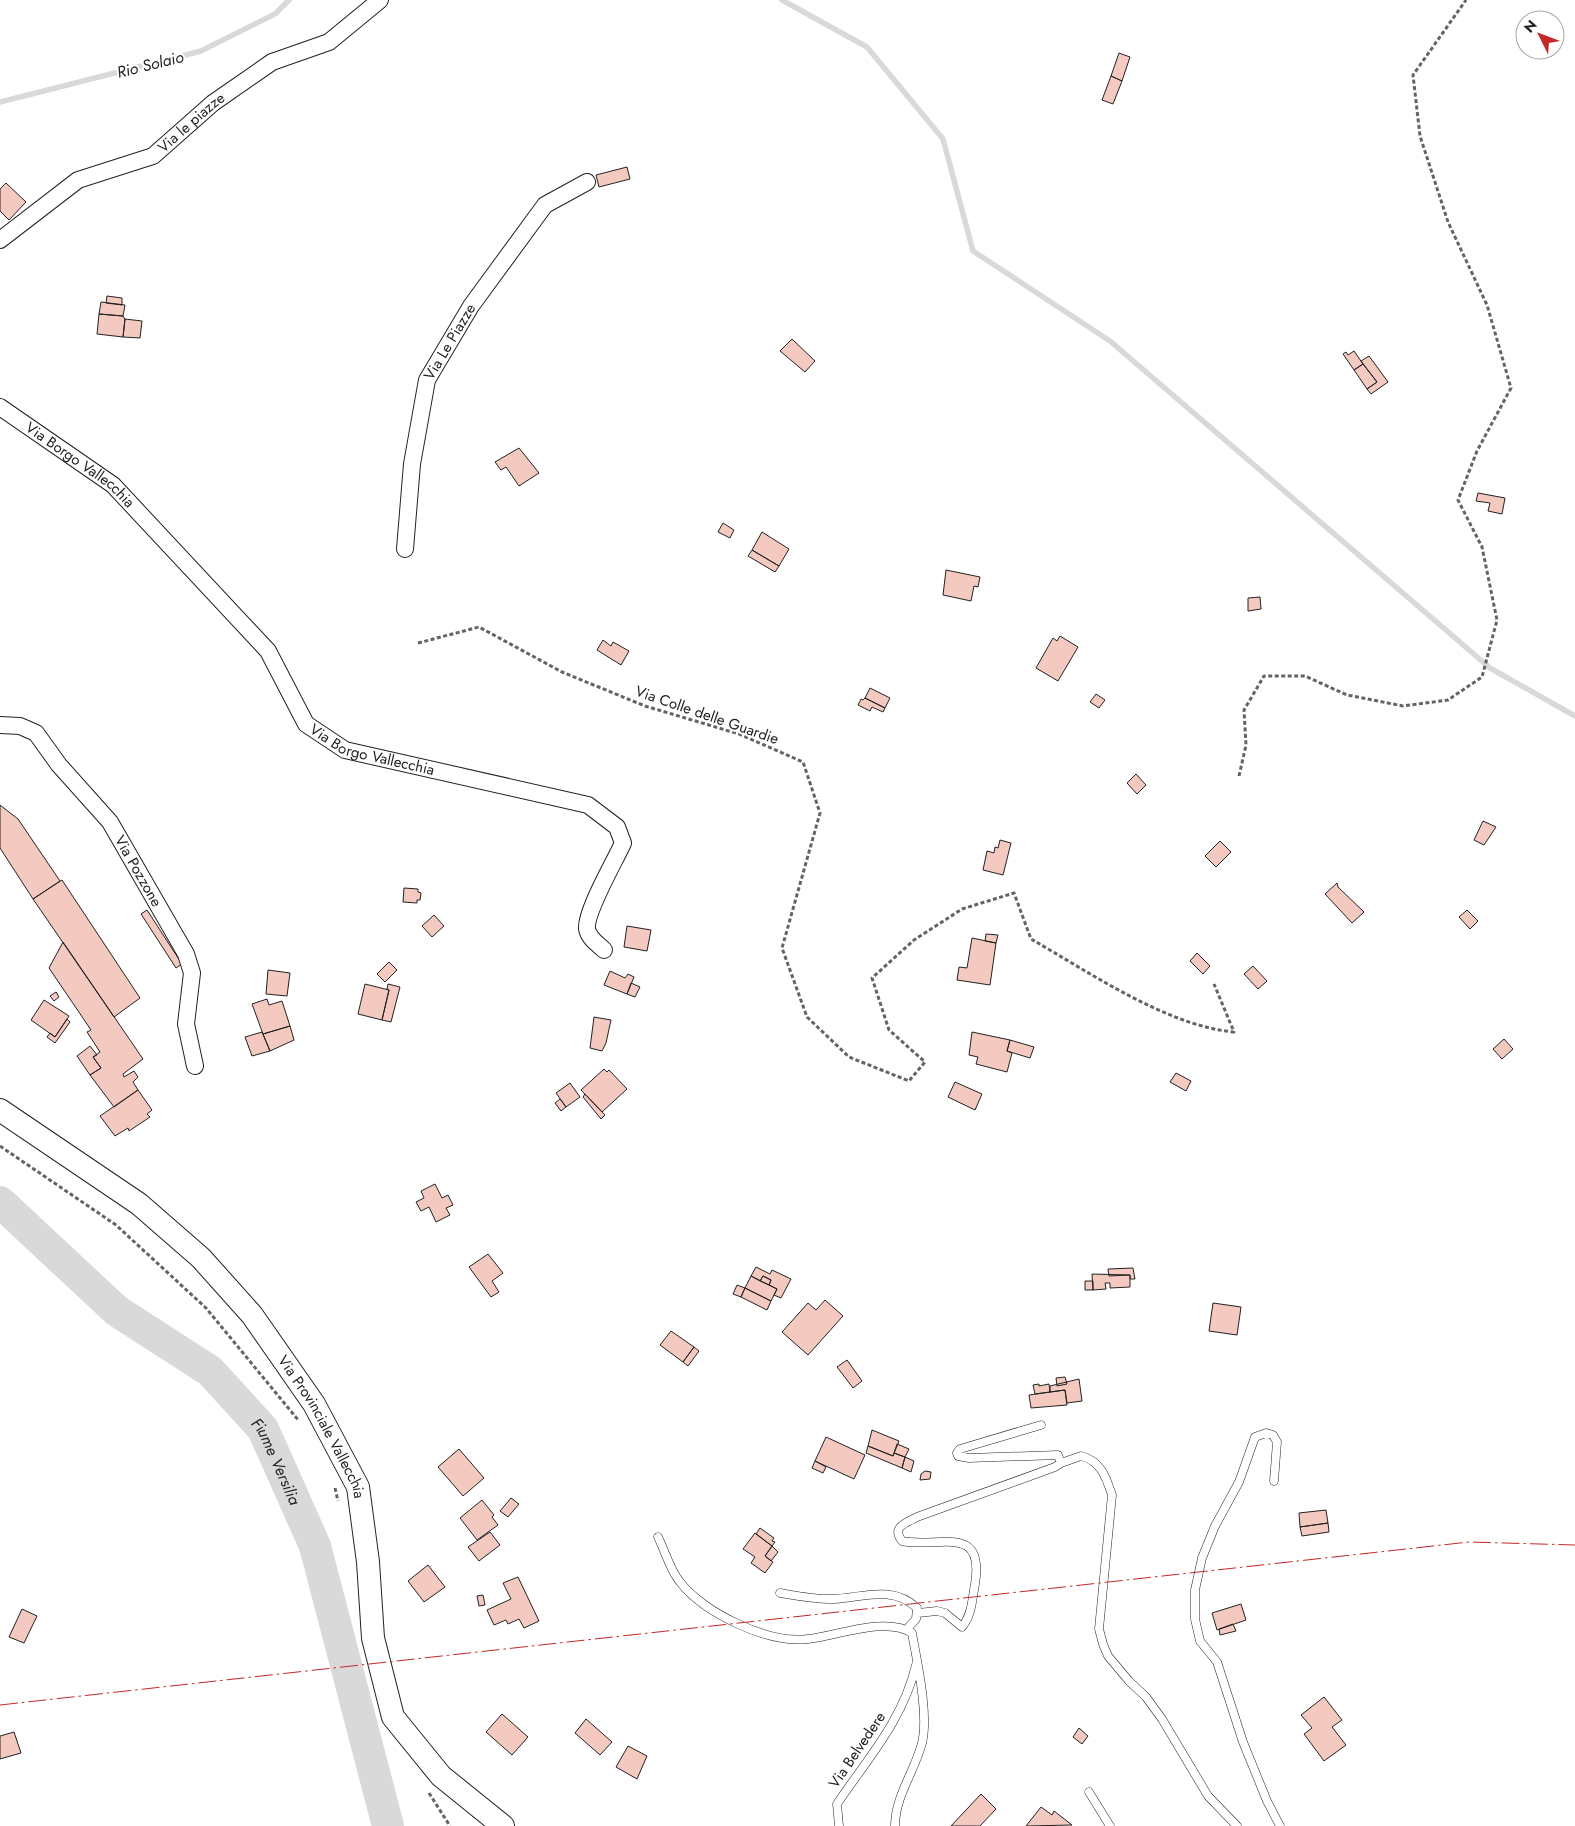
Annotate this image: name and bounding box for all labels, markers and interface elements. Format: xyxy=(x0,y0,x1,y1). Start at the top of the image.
north arrow xyxy=(1515,10,1565,60)
text: N xyxy=(1519,15,1541,37)
water label: Rio Solaio xyxy=(114,45,186,84)
street label: Via le piazze xyxy=(153,87,229,158)
street label: Via Le Piazze xyxy=(418,299,481,384)
street label: Via Borgo Vallecchia xyxy=(21,417,140,513)
street label: Via Colle delle Guardie xyxy=(632,680,782,750)
street label: Via Borgo Vallecchia xyxy=(305,718,437,781)
street label: Via Pozzone xyxy=(109,831,168,911)
street label: Via Provinciale Vallecchia xyxy=(272,1351,370,1500)
water label: Fiume Versilia xyxy=(246,1413,306,1509)
street label: Via Belvedere xyxy=(823,1707,891,1793)

